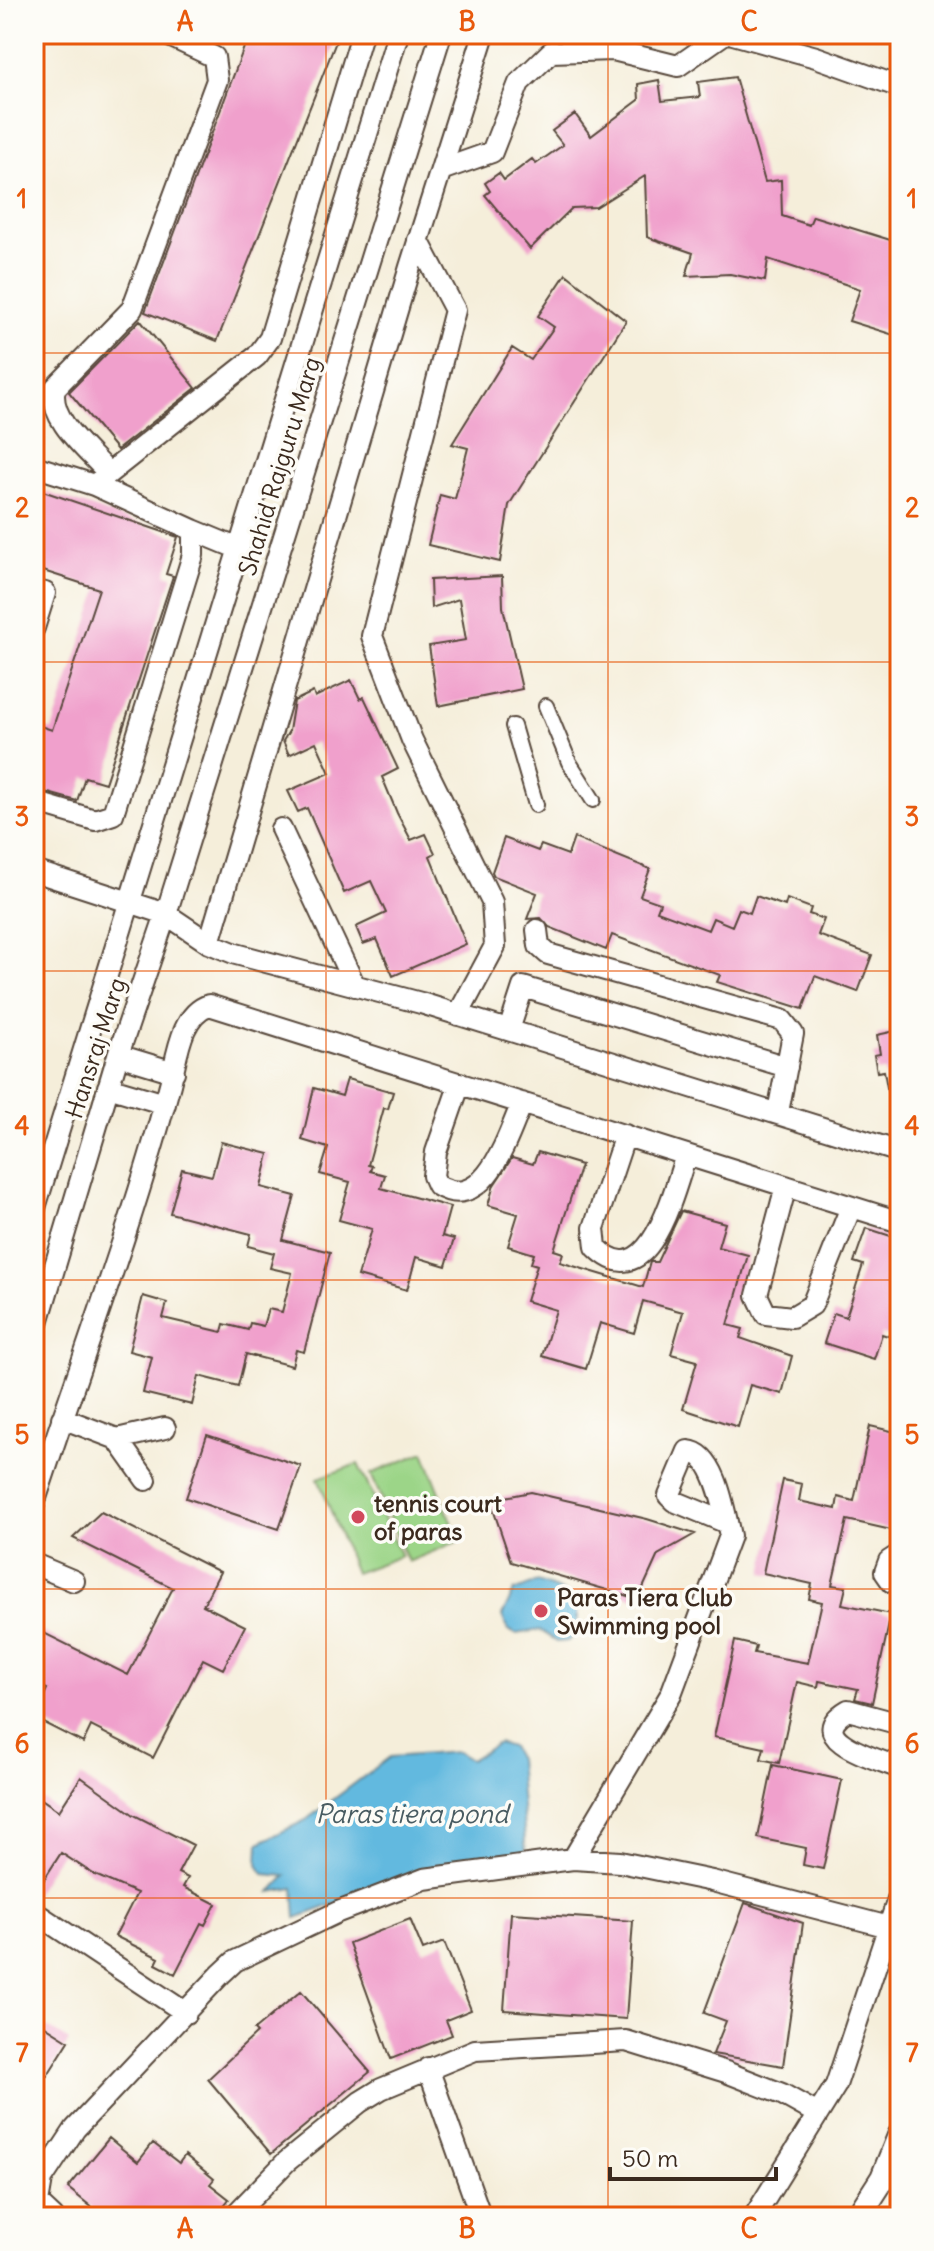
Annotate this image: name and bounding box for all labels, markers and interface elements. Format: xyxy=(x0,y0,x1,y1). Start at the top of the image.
text: A xyxy=(177,5,194,38)
text: B xyxy=(458,5,476,38)
text: C xyxy=(740,5,758,38)
text: 1 xyxy=(17,182,27,215)
text: 1 xyxy=(907,182,917,215)
street label: Shahid Rajguru Marg xyxy=(231,353,327,579)
text: 2 xyxy=(15,491,29,524)
text: 2 xyxy=(905,491,919,524)
text: 3 xyxy=(15,800,29,833)
text: 3 xyxy=(905,800,919,833)
street label: Hansraj Marg xyxy=(58,974,132,1122)
text: 4 xyxy=(14,1109,30,1142)
text: 4 xyxy=(904,1109,920,1142)
text: 5 xyxy=(15,1418,30,1451)
text: 5 xyxy=(905,1418,920,1451)
place label: tennis court of paras xyxy=(374,1488,503,1546)
marker: tennis court of paras xyxy=(349,1508,367,1526)
place label: Paras Tiera Club Swimming pool xyxy=(557,1582,733,1640)
marker: Paras Tiera Club Swimming pool xyxy=(532,1602,550,1620)
text: 6 xyxy=(14,1727,30,1760)
text: 6 xyxy=(904,1727,920,1760)
water label: Paras tiera pond xyxy=(316,1797,512,1830)
text: 7 xyxy=(16,2036,29,2069)
text: 7 xyxy=(906,2036,919,2069)
scale bar xyxy=(610,2131,776,2181)
text: 50 m xyxy=(622,2143,678,2173)
text: A xyxy=(177,2212,194,2245)
text: B xyxy=(458,2212,476,2245)
text: C xyxy=(740,2212,758,2245)

